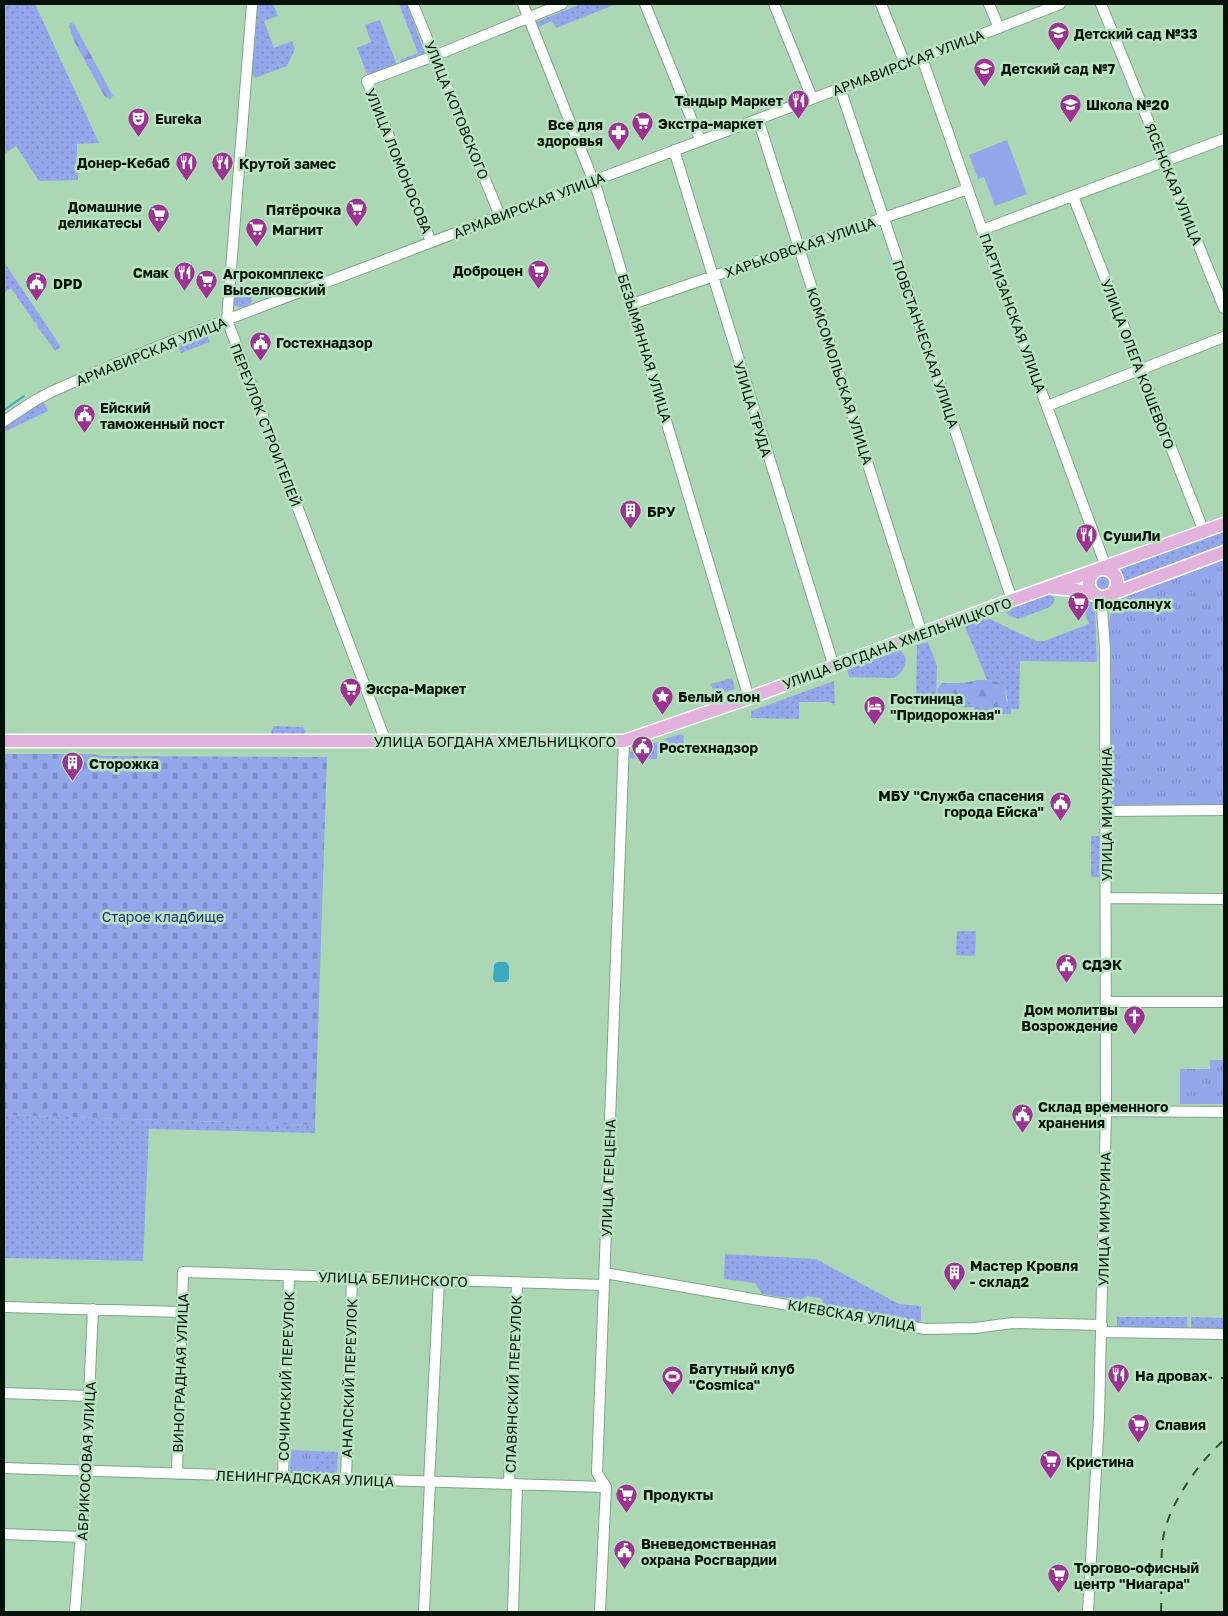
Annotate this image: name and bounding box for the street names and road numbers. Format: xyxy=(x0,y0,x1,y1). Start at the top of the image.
street label: АРМАВИРСКАЯ УЛИЦА xyxy=(830,25,987,99)
street label: УЛИЦА КОТОВСКОГО xyxy=(421,38,493,182)
street label: УЛИЦА ЛОМОНОСОВА xyxy=(362,86,436,237)
street label: ЯСЕНСКАЯ УЛИЦА xyxy=(1142,121,1206,248)
street label: АРМАВИРСКАЯ УЛИЦА xyxy=(451,168,608,242)
street label: ХАРЬКОВСКАЯ УЛИЦА xyxy=(722,213,878,281)
street label: ПАРТИЗАНСКАЯ УЛИЦА xyxy=(976,231,1050,396)
street label: ПОВСТАНЧЕСКАЯ УЛИЦА xyxy=(889,258,963,431)
street label: БЕЗЫМЯННАЯ УЛИЦА xyxy=(614,272,676,425)
street label: УЛИЦА ОЛЕГА КОШЕВОГО xyxy=(1098,276,1178,452)
street label: КОМСОМОЛЬСКАЯ УЛИЦА xyxy=(803,285,877,467)
street label: АРМАВИРСКАЯ УЛИЦА xyxy=(73,313,229,389)
street label: ПЕРЕУЛОК СТРОИТЕЛЕЙ xyxy=(227,341,305,509)
street label: УЛИЦА ТРУДА xyxy=(730,359,776,460)
street label: УЛИЦА БОГДАНА ХМЕЛЬНИЦКОГО xyxy=(780,594,1014,692)
street label: УЛИЦА БОГДАНА ХМЕЛЬНИЦКОГО xyxy=(374,733,616,750)
street label: УЛИЦА МИЧУРИНА xyxy=(1098,746,1115,881)
street label: УЛИЦА ГЕРЦЕНА xyxy=(597,1118,619,1237)
street label: УЛИЦА МИЧУРИНА xyxy=(1094,1151,1114,1286)
street label: УЛИЦА БЕЛИНСКОГО xyxy=(318,1268,468,1290)
street label: СОЧИНСКИЙ ПЕРЕУЛОК xyxy=(275,1290,297,1461)
street label: ВИНОГРАДНАЯ УЛИЦА xyxy=(169,1292,191,1453)
street label: СЛАВЯНСКИЙ ПЕРЕУЛОК xyxy=(501,1294,525,1473)
street label: КИЕВСКАЯ УЛИЦА xyxy=(787,1295,918,1335)
street label: АНАПСКИЙ ПЕРЕУЛОК xyxy=(338,1298,360,1458)
street label: АБРИКОСОВАЯ УЛИЦА xyxy=(73,1380,99,1541)
street label: ЛЕНИНГРАДСКАЯ УЛИЦА xyxy=(216,1466,395,1490)

